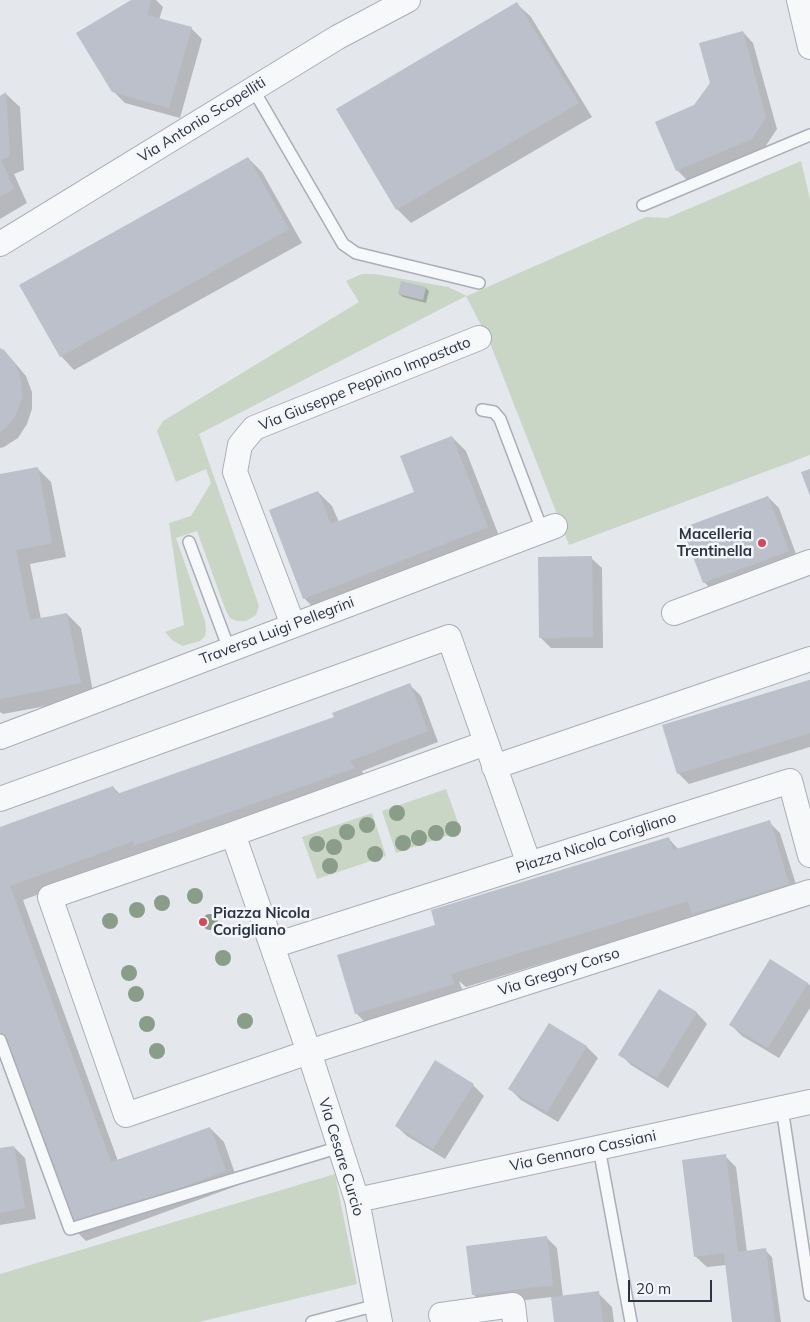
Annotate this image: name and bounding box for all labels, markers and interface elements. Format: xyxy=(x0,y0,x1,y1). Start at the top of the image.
street label: Via Antonio Scopelliti xyxy=(135,73,269,167)
street label: Via Giuseppe Peppino Impastato xyxy=(257,333,473,435)
place label: Macelleria Trentinella xyxy=(677,525,752,560)
marker: Macelleria Trentinella xyxy=(756,537,768,549)
street label: Traversa Luigi Pellegrini xyxy=(197,593,357,669)
street label: Piazza Nicola Corigliano xyxy=(513,809,679,877)
place label: Piazza Nicola Corigliano xyxy=(213,904,310,939)
marker: Piazza Nicola Corigliano xyxy=(197,916,209,928)
street label: Via Gregory Corso xyxy=(496,944,622,1000)
street label: Via Cesare Curcio xyxy=(315,1096,367,1218)
street label: Via Gennaro Cassiani xyxy=(508,1127,658,1175)
scale bar xyxy=(630,1270,714,1302)
text: 20 m xyxy=(636,1279,671,1298)

